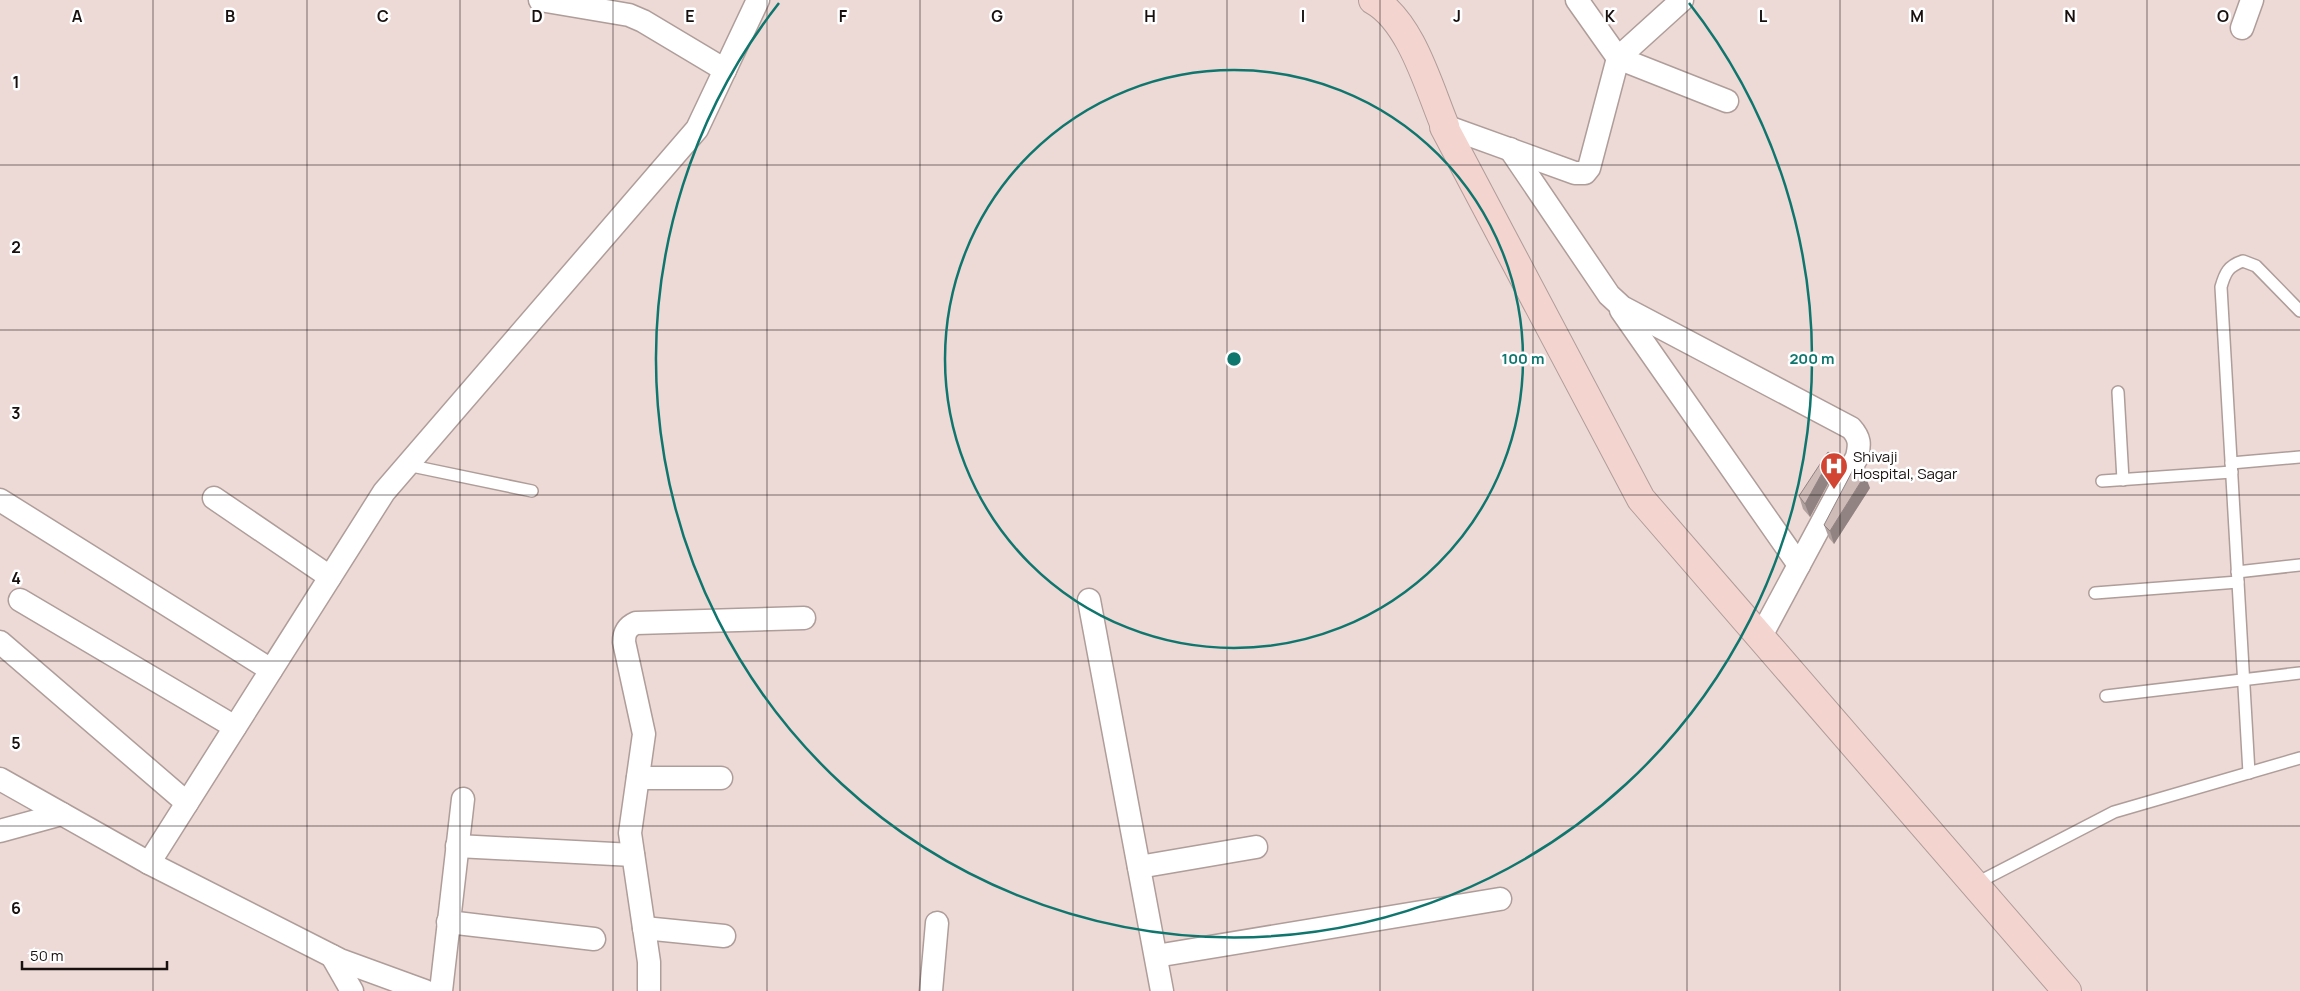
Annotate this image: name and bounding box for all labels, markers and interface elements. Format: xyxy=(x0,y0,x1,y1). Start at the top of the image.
text: A xyxy=(72,5,83,27)
text: B xyxy=(225,5,235,27)
text: C xyxy=(377,5,389,27)
text: D xyxy=(531,5,543,27)
text: E xyxy=(685,5,695,27)
text: F xyxy=(839,5,848,27)
text: G xyxy=(991,5,1003,27)
text: H xyxy=(1144,5,1156,27)
text: I xyxy=(1301,5,1305,27)
text: J xyxy=(1453,5,1461,27)
text: K xyxy=(1605,5,1616,27)
text: L xyxy=(1759,5,1768,27)
text: M xyxy=(1910,5,1924,27)
text: N xyxy=(2064,5,2076,27)
text: O xyxy=(2217,5,2229,27)
text: 1 xyxy=(12,71,20,93)
text: 2 xyxy=(11,236,21,258)
text: 100 m xyxy=(1502,348,1544,369)
text: 200 m xyxy=(1789,348,1835,369)
centre of rings xyxy=(1225,350,1243,368)
text: 3 xyxy=(11,402,21,424)
place label: Shivaji Hospital, Sagar xyxy=(1853,446,1958,484)
hospital icon: Shivaji Hospital, Sagar xyxy=(1819,451,1849,490)
text: 4 xyxy=(11,567,21,589)
text: 5 xyxy=(11,732,21,754)
text: 6 xyxy=(11,897,21,919)
scale bar xyxy=(22,938,168,970)
text: 50 m xyxy=(30,945,64,966)

